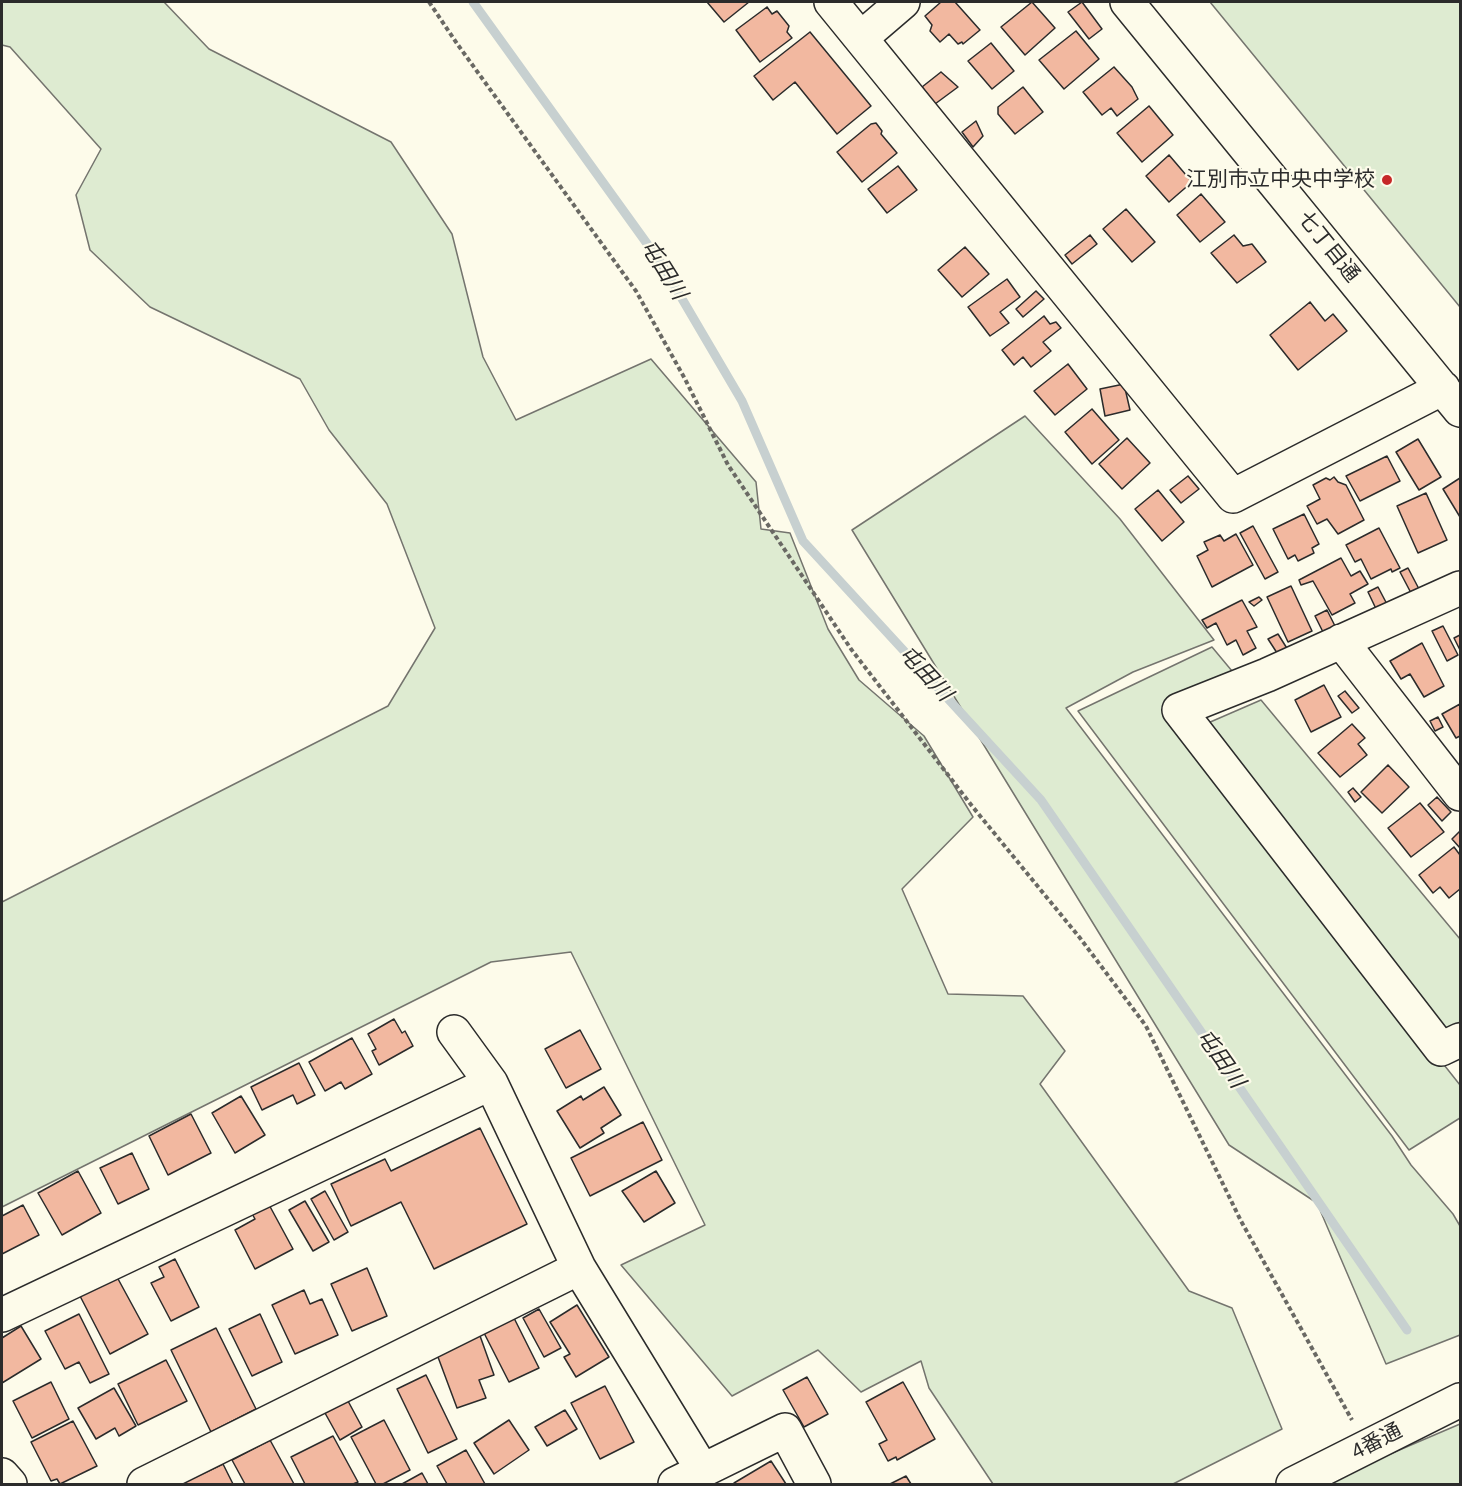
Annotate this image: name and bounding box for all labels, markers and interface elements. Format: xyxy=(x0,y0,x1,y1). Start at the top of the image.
place label: 江別市立中央中学校 xyxy=(1186,167,1375,193)
marker: 江別市立中央中学校 xyxy=(1380,173,1394,187)
street label: 七丁目通 xyxy=(1292,206,1364,288)
water label: 屯田川 xyxy=(634,235,692,305)
water label: 屯田川 xyxy=(893,641,957,707)
water label: 屯田川 xyxy=(1190,1024,1250,1094)
street label: 4番通 xyxy=(1347,1419,1407,1465)

